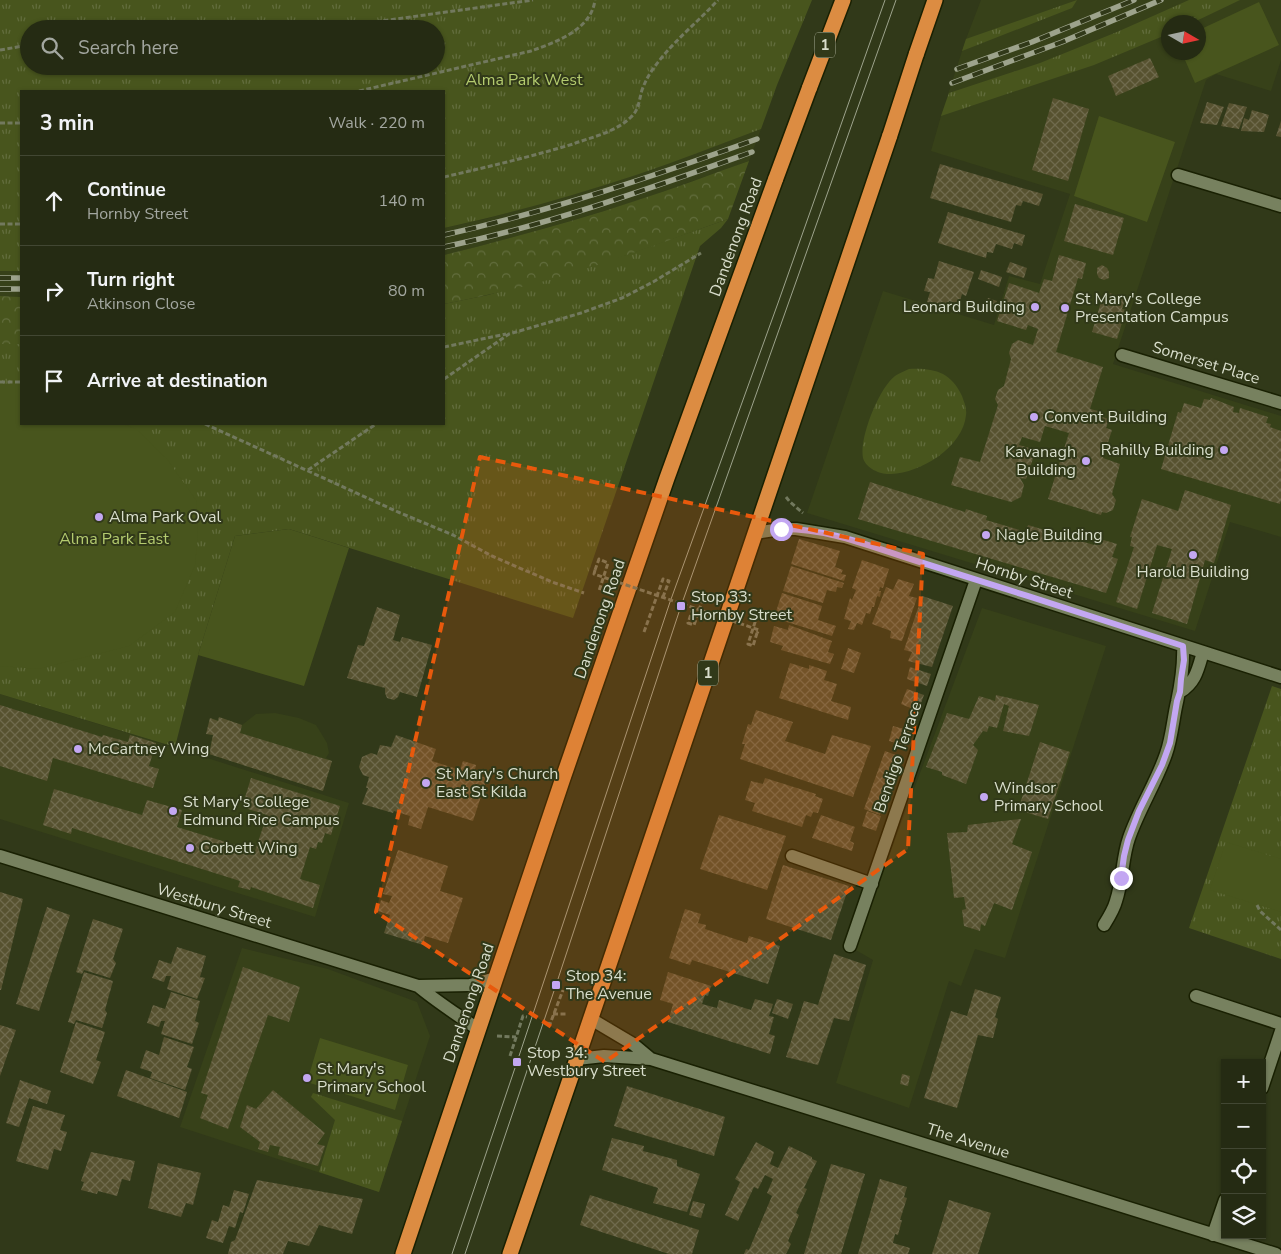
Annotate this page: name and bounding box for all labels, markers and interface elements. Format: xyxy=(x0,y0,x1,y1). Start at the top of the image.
north arrow xyxy=(1161,15,1206,60)
search box xyxy=(20,20,445,75)
road number: 1 xyxy=(815,32,835,58)
icon: search xyxy=(38,34,66,62)
text: Search here xyxy=(78,35,179,61)
park label: Alma Park West xyxy=(465,69,583,91)
text: 3 min xyxy=(40,109,94,137)
text: Walk · 220 m xyxy=(329,112,425,134)
street label: Dandenong Road xyxy=(704,174,768,300)
text: Continue xyxy=(87,177,166,203)
icon: ahead xyxy=(40,187,68,215)
text: 140 m xyxy=(378,190,425,212)
text: Hornby Street xyxy=(87,203,188,225)
text: Turn right xyxy=(87,267,174,293)
icon: right xyxy=(40,277,68,305)
text: 80 m xyxy=(388,280,425,302)
place label: St Mary's College Presentation Campus xyxy=(1075,288,1229,328)
text: Atkinson Close xyxy=(87,293,195,315)
place label: Leonard Building xyxy=(903,296,1025,318)
marker: Leonard Building xyxy=(1029,301,1041,313)
marker: St Mary's College Presentation Campus xyxy=(1059,302,1071,314)
street label: Somerset Place xyxy=(1149,336,1263,390)
icon: arrive xyxy=(40,367,68,395)
text: Arrive at destination xyxy=(87,368,268,394)
place label: Convent Building xyxy=(1044,406,1167,428)
marker: Convent Building xyxy=(1028,411,1040,423)
place label: Rahilly Building xyxy=(1101,439,1214,461)
place label: Kavanagh Building xyxy=(1005,441,1076,481)
marker: Rahilly Building xyxy=(1218,444,1230,456)
marker: Kavanagh Building xyxy=(1080,455,1092,467)
place label: Alma Park Oval xyxy=(109,506,222,528)
marker: Alma Park Oval xyxy=(93,511,105,523)
route start xyxy=(770,518,793,541)
place label: Nagle Building xyxy=(996,524,1103,546)
park label: Alma Park East xyxy=(59,528,169,550)
marker: Nagle Building xyxy=(980,529,992,541)
marker: Harold Building xyxy=(1187,549,1199,561)
street label: Hornby Street xyxy=(973,552,1076,604)
street label: Dandenong Road xyxy=(569,556,631,682)
place label: Harold Building xyxy=(1137,561,1249,583)
place label: Stop 33: Hornby Street xyxy=(691,586,792,626)
marker: Stop 33: Hornby Street xyxy=(675,600,687,612)
road number: 1 xyxy=(698,660,718,686)
street label: Bendigo Terrace xyxy=(869,698,927,816)
place label: McCartney Wing xyxy=(88,738,209,760)
marker: McCartney Wing xyxy=(72,743,84,755)
place label: St Mary's Church East St Kilda xyxy=(436,763,558,803)
marker: St Mary's Church East St Kilda xyxy=(420,777,432,789)
place label: Windsor Primary School xyxy=(994,777,1103,817)
place label: St Mary's College Edmund Rice Campus xyxy=(183,791,340,831)
marker: Windsor Primary School xyxy=(978,791,990,803)
marker: St Mary's College Edmund Rice Campus xyxy=(167,805,179,817)
place label: Corbett Wing xyxy=(200,837,298,859)
marker: Corbett Wing xyxy=(184,842,196,854)
route end xyxy=(1110,867,1133,890)
street label: Westbury Street xyxy=(154,878,274,934)
street label: Dandenong Road xyxy=(438,940,500,1066)
place label: Stop 34: The Avenue xyxy=(566,965,652,1005)
marker: Stop 34: The Avenue xyxy=(550,979,562,991)
place label: Stop 34: Westbury Street xyxy=(527,1042,646,1082)
marker: Stop 34: Westbury Street xyxy=(511,1056,523,1068)
place label: St Mary's Primary School xyxy=(317,1058,426,1098)
map controls xyxy=(1221,1059,1266,1239)
button: + xyxy=(1221,1059,1266,1104)
marker: St Mary's Primary School xyxy=(301,1072,313,1084)
button: − xyxy=(1221,1104,1266,1149)
street label: The Avenue xyxy=(924,1118,1012,1164)
button: locate xyxy=(1221,1149,1266,1194)
button: layers xyxy=(1221,1194,1266,1239)

